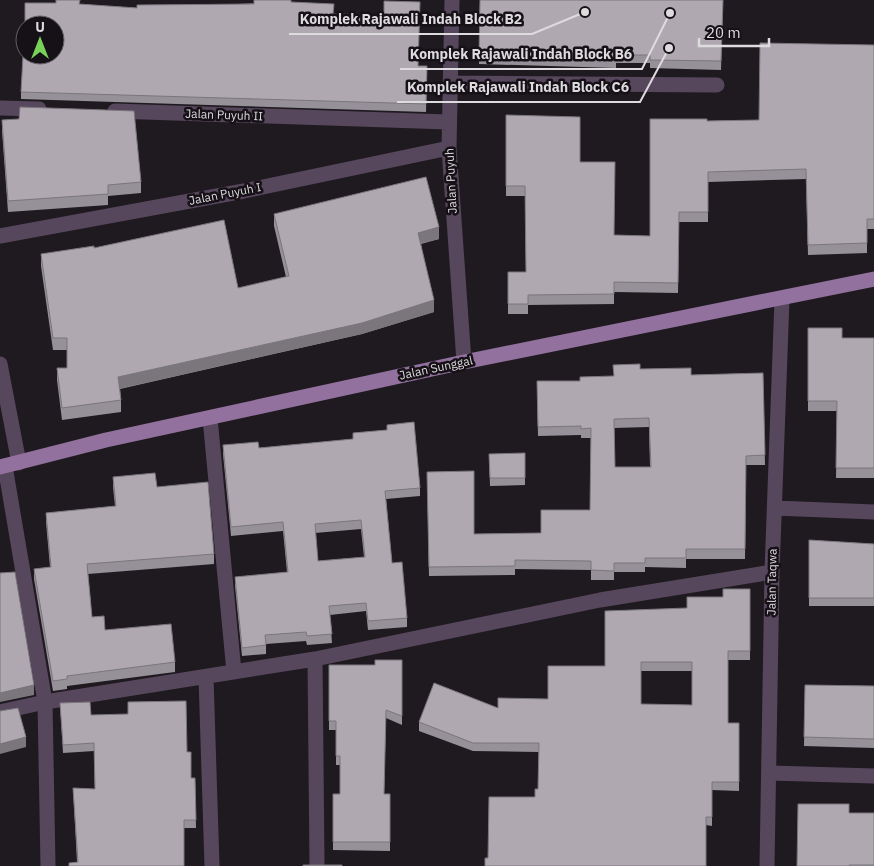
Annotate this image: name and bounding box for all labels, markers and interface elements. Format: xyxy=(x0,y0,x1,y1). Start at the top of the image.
callout: Komplek Rajawali Indah Block B2 xyxy=(289,5,532,34)
text: Komplek Rajawali Indah Block B2 xyxy=(300,10,522,28)
north arrow xyxy=(15,15,65,65)
scale bar xyxy=(699,15,769,47)
text: U xyxy=(35,18,45,36)
text: 20 m xyxy=(706,23,741,42)
callout: Komplek Rajawali Indah Block B6 xyxy=(400,40,642,69)
text: Komplek Rajawali Indah Block B6 xyxy=(410,45,632,63)
callout: Komplek Rajawali Indah Block C6 xyxy=(397,73,640,102)
text: Komplek Rajawali Indah Block C6 xyxy=(407,78,629,96)
street label: Jalan Puyuh II xyxy=(185,106,263,123)
street label: Jalan Puyuh xyxy=(441,148,460,214)
street label: Jalan Puyuh I xyxy=(188,179,262,208)
street label: Jalan Sunggal xyxy=(398,352,474,383)
street label: Jalan Taqwa xyxy=(763,548,780,615)

